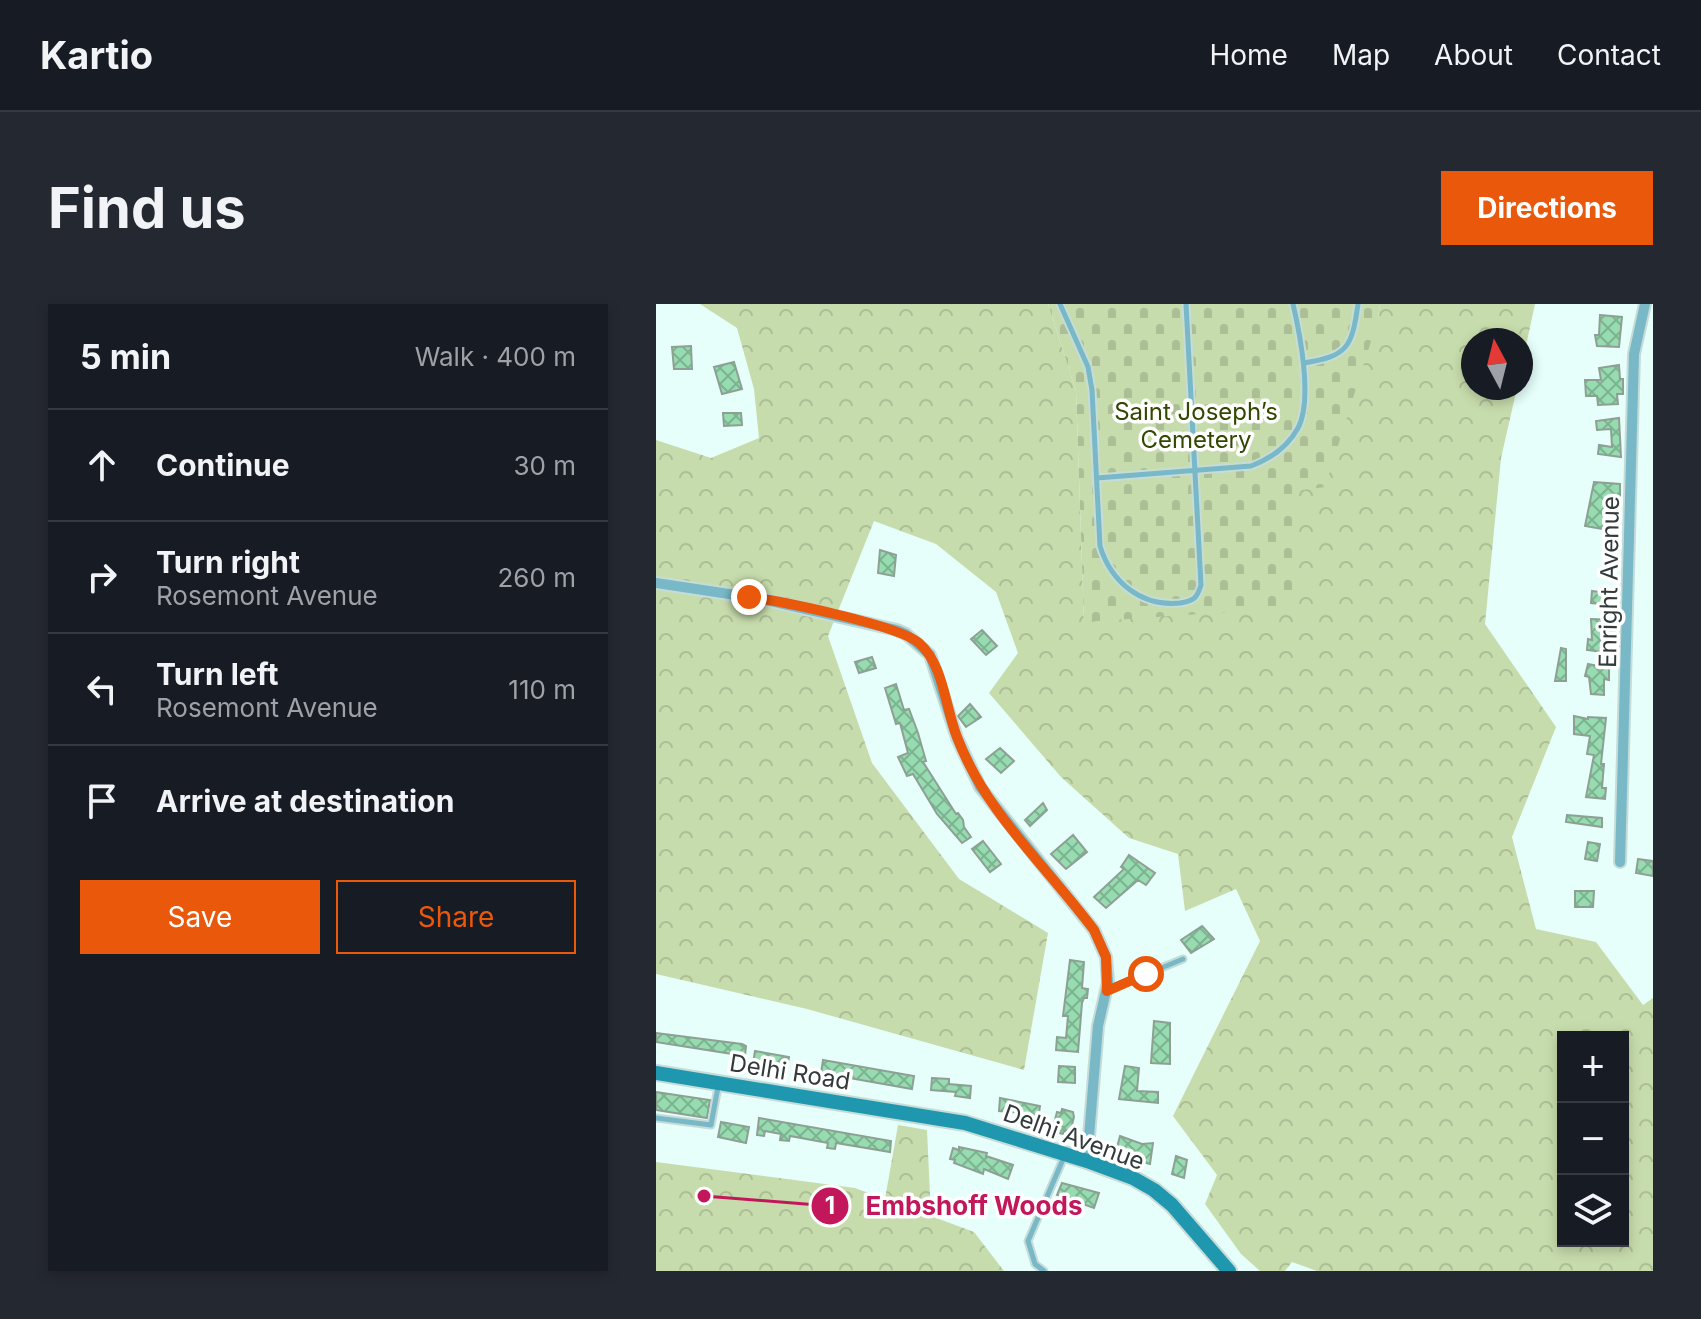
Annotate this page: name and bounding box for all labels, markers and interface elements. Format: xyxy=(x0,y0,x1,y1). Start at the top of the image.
text: Kartio xyxy=(40,32,153,78)
text: Home xyxy=(1209,38,1288,72)
text: Map xyxy=(1332,38,1390,72)
text: About xyxy=(1434,38,1513,72)
text: Contact xyxy=(1557,38,1661,72)
button: Directions xyxy=(1441,171,1653,245)
text: Find us xyxy=(48,174,246,242)
north arrow xyxy=(1461,328,1533,400)
text: 5 min xyxy=(80,336,171,377)
text: Walk · 400 m xyxy=(415,341,576,372)
park label: Saint Joseph’s Cemetery xyxy=(1114,397,1278,454)
icon: ahead xyxy=(80,443,124,487)
text: Continue xyxy=(156,447,290,483)
text: 30 m xyxy=(513,450,576,481)
street label: Enright Avenue xyxy=(1593,496,1625,668)
text: Turn right xyxy=(156,544,300,580)
icon: right xyxy=(80,555,124,599)
text: 260 m xyxy=(498,562,576,593)
route end xyxy=(731,579,767,615)
text: Rosemont Avenue xyxy=(156,580,378,611)
text: Turn left xyxy=(156,656,278,692)
icon: left xyxy=(80,667,124,711)
text: 110 m xyxy=(508,674,576,705)
text: Rosemont Avenue xyxy=(156,692,378,723)
icon: arrive xyxy=(80,779,124,823)
text: Arrive at destination xyxy=(156,783,454,819)
button: Save xyxy=(80,880,320,954)
button: Share xyxy=(336,880,576,954)
route start xyxy=(1128,956,1164,992)
map controls xyxy=(1557,1031,1629,1247)
button: + xyxy=(1557,1031,1629,1103)
street label: Delhi Road xyxy=(728,1048,852,1096)
street label: Delhi Avenue xyxy=(999,1098,1149,1176)
button: − xyxy=(1557,1103,1629,1175)
button: layers xyxy=(1557,1175,1629,1247)
callout: Embshoff Woods xyxy=(810,1181,1098,1231)
text: Embshoff Woods xyxy=(866,1190,1082,1221)
text: 1 xyxy=(825,1191,835,1220)

